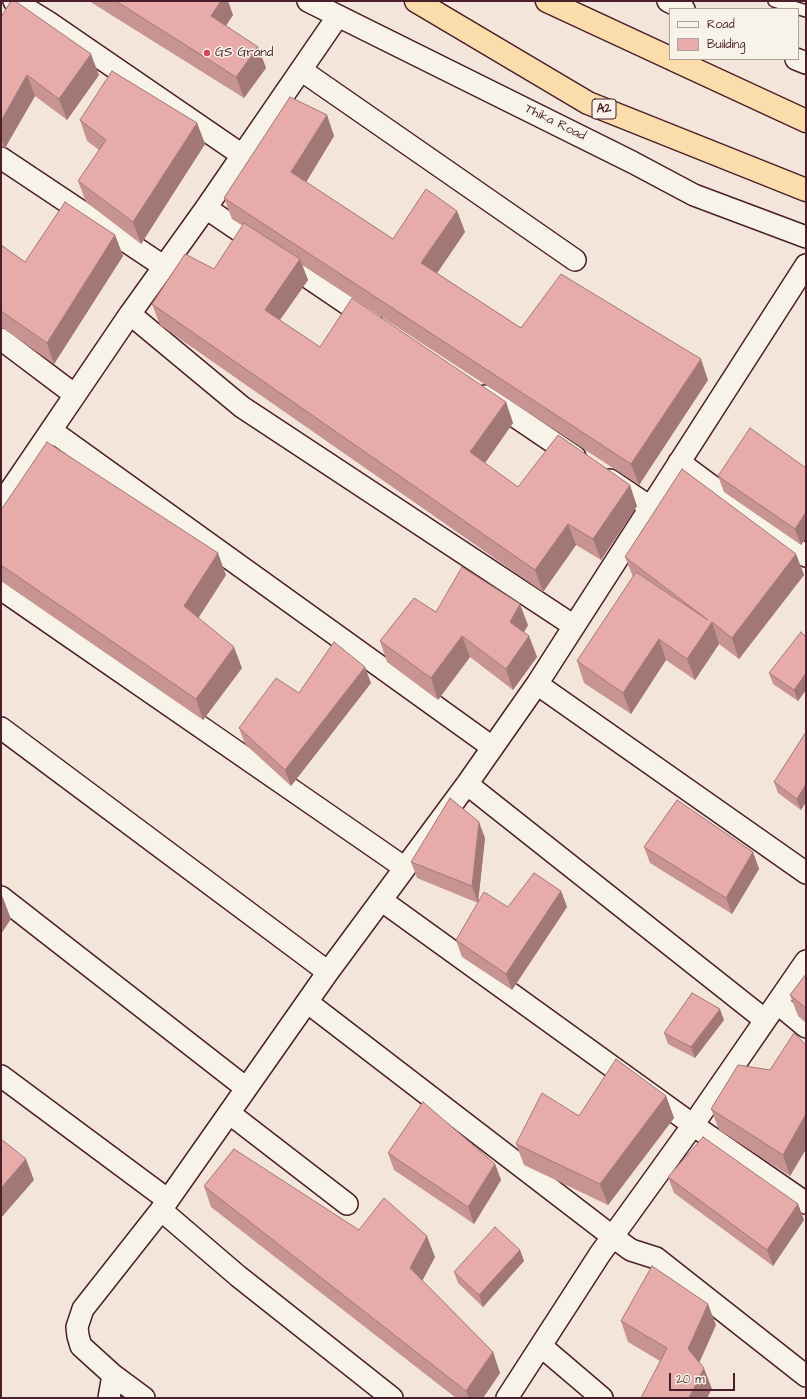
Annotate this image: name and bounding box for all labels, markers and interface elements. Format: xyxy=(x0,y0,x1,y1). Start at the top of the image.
legend xyxy=(669,8,799,60)
text: Road xyxy=(707,16,735,33)
text: Building xyxy=(707,36,745,53)
place label: GS Grand xyxy=(215,45,274,61)
marker: GS Grand xyxy=(202,48,212,58)
road number: A2 xyxy=(592,99,616,119)
street label: Thika Road xyxy=(522,101,588,145)
scale bar xyxy=(671,1365,737,1391)
text: 20 m xyxy=(676,1371,705,1388)

